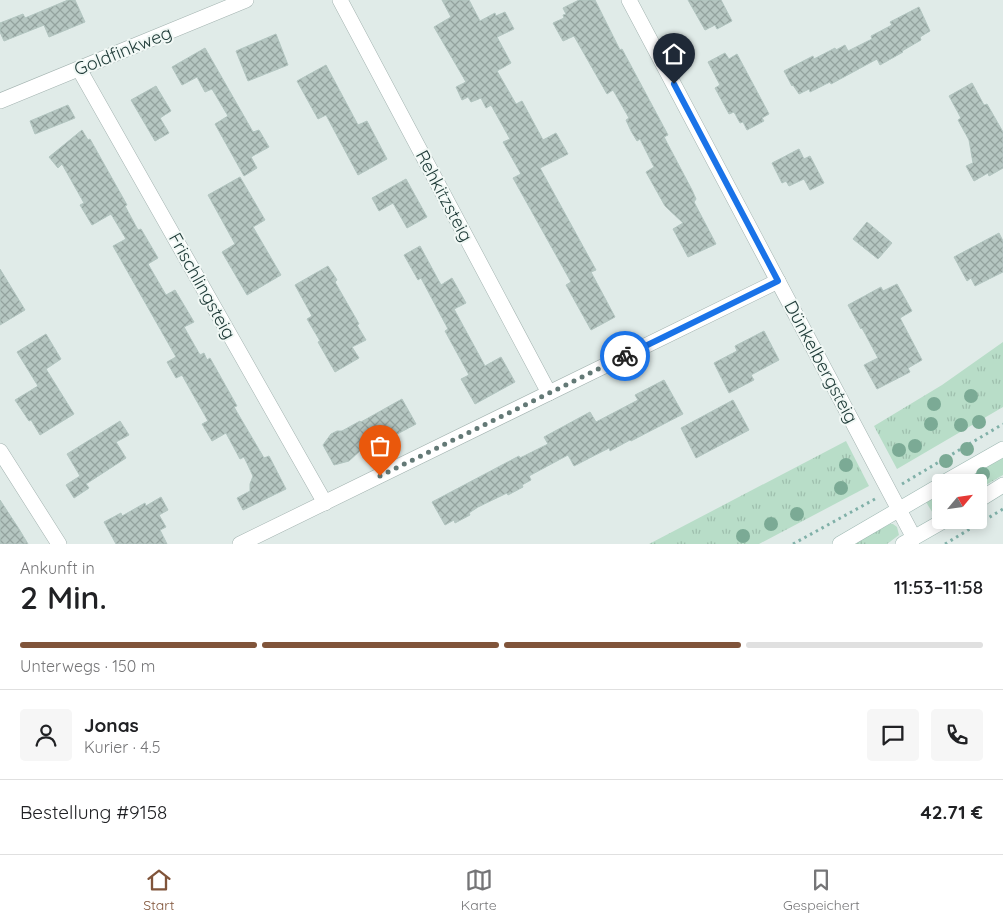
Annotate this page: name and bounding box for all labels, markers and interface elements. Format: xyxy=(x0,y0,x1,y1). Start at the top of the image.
street label: Goldfinkweg xyxy=(71,20,175,81)
pin xyxy=(653,33,695,84)
icon: home xyxy=(660,40,688,68)
street label: Rehkitzsteig xyxy=(411,146,478,245)
street label: Frischlingsteig xyxy=(164,229,241,343)
street label: Dünkelbergsteig xyxy=(779,296,863,427)
courier xyxy=(600,331,650,381)
icon: bike xyxy=(611,342,639,370)
pin xyxy=(359,425,401,476)
icon: bag xyxy=(366,432,394,460)
north arrow xyxy=(932,474,988,529)
map controls xyxy=(932,474,987,529)
text: Ankunft in xyxy=(20,558,95,578)
text: 11:53–11:58 xyxy=(894,575,983,599)
text: 2 Min. xyxy=(20,577,107,617)
text: Unterwegs · 150 m xyxy=(20,656,155,676)
button: person xyxy=(20,709,72,761)
button: chat xyxy=(867,709,919,761)
button: phone xyxy=(931,709,983,761)
text: Jonas xyxy=(84,713,139,737)
text: Kurier · 4.5 xyxy=(84,737,160,757)
text: Bestellung #9158 xyxy=(20,800,167,824)
text: 42.71 € xyxy=(920,800,983,824)
tab: Start xyxy=(143,866,174,914)
tab: Karte xyxy=(461,866,497,914)
tab: Gespeichert xyxy=(783,866,860,914)

